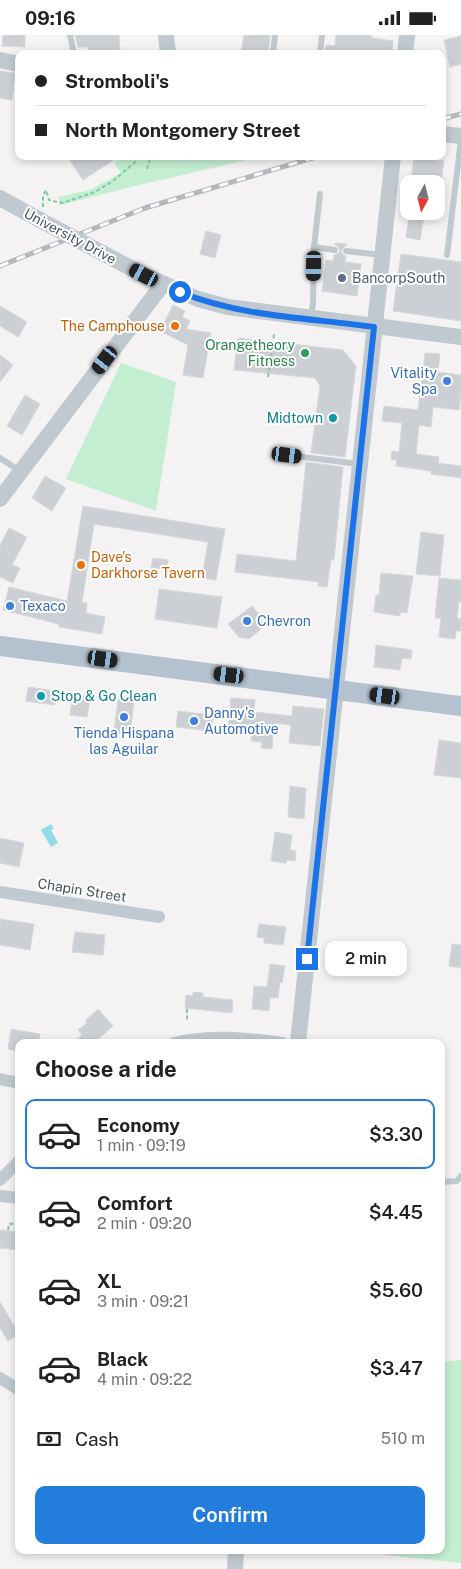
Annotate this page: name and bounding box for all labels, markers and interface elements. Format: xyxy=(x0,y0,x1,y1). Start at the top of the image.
text: 09:16 xyxy=(25,7,76,29)
text: Stromboli's xyxy=(65,70,169,92)
text: North Montgomery Street xyxy=(65,119,300,141)
north arrow xyxy=(400,175,445,220)
map controls xyxy=(400,175,445,220)
street label: University Drive xyxy=(21,205,119,267)
car xyxy=(306,251,321,281)
car xyxy=(127,261,160,289)
place label: BancorpSouth xyxy=(352,270,445,286)
marker: BancorpSouth xyxy=(336,272,348,284)
route start xyxy=(169,281,191,303)
place label: The Camphouse xyxy=(61,318,165,334)
marker: The Camphouse xyxy=(169,320,181,332)
place label: Orangetheory Fitness xyxy=(205,337,296,369)
car xyxy=(89,344,120,376)
marker: Orangetheory Fitness xyxy=(299,347,311,359)
place label: Vitality Spa xyxy=(390,365,437,397)
marker: Vitality Spa xyxy=(441,375,453,387)
place label: Midtown xyxy=(267,410,323,426)
marker: Midtown xyxy=(327,412,339,424)
car xyxy=(271,446,302,464)
place label: Dave's Darkhorse Tavern xyxy=(91,549,205,581)
marker: Dave's Darkhorse Tavern xyxy=(75,559,87,571)
place label: Texaco xyxy=(20,598,66,614)
marker: Texaco xyxy=(4,600,16,612)
place label: Chevron xyxy=(257,613,311,629)
marker: Chevron xyxy=(241,615,253,627)
car xyxy=(87,649,118,669)
car xyxy=(213,666,244,684)
car xyxy=(369,686,400,706)
place label: Stop & Go Clean xyxy=(51,688,157,704)
marker: Stop & Go Clean xyxy=(35,690,47,702)
place label: Danny's Automotive xyxy=(204,705,279,737)
marker: Tienda Hispana las Aguilar xyxy=(118,711,130,723)
marker: Danny's Automotive xyxy=(188,715,200,727)
place label: Tienda Hispana las Aguilar xyxy=(74,725,174,757)
street label: Chapin Street xyxy=(36,875,128,905)
callout: 2 min xyxy=(324,941,407,977)
route end xyxy=(296,948,318,970)
text: 2 min xyxy=(345,949,387,968)
text: Choose a ride xyxy=(35,1056,177,1082)
icon: car xyxy=(37,1112,82,1157)
text: Economy xyxy=(97,1114,180,1136)
text: $3.30 xyxy=(369,1123,423,1145)
text: 1 min · 09:19 xyxy=(97,1136,186,1155)
icon: car xyxy=(37,1190,82,1235)
text: Comfort xyxy=(97,1192,173,1214)
text: $4.45 xyxy=(369,1201,423,1223)
text: 2 min · 09:20 xyxy=(97,1214,192,1233)
icon: car xyxy=(37,1268,82,1313)
text: XL xyxy=(97,1270,122,1292)
text: $5.60 xyxy=(369,1279,423,1301)
text: 3 min · 09:21 xyxy=(97,1292,189,1311)
icon: car xyxy=(37,1346,82,1391)
text: Black xyxy=(97,1348,148,1370)
text: $3.47 xyxy=(369,1357,423,1379)
text: 4 min · 09:22 xyxy=(97,1370,192,1389)
icon: cash xyxy=(35,1425,63,1453)
text: Cash xyxy=(75,1428,119,1450)
text: 510 m xyxy=(381,1429,425,1448)
button: Confirm xyxy=(35,1486,425,1544)

